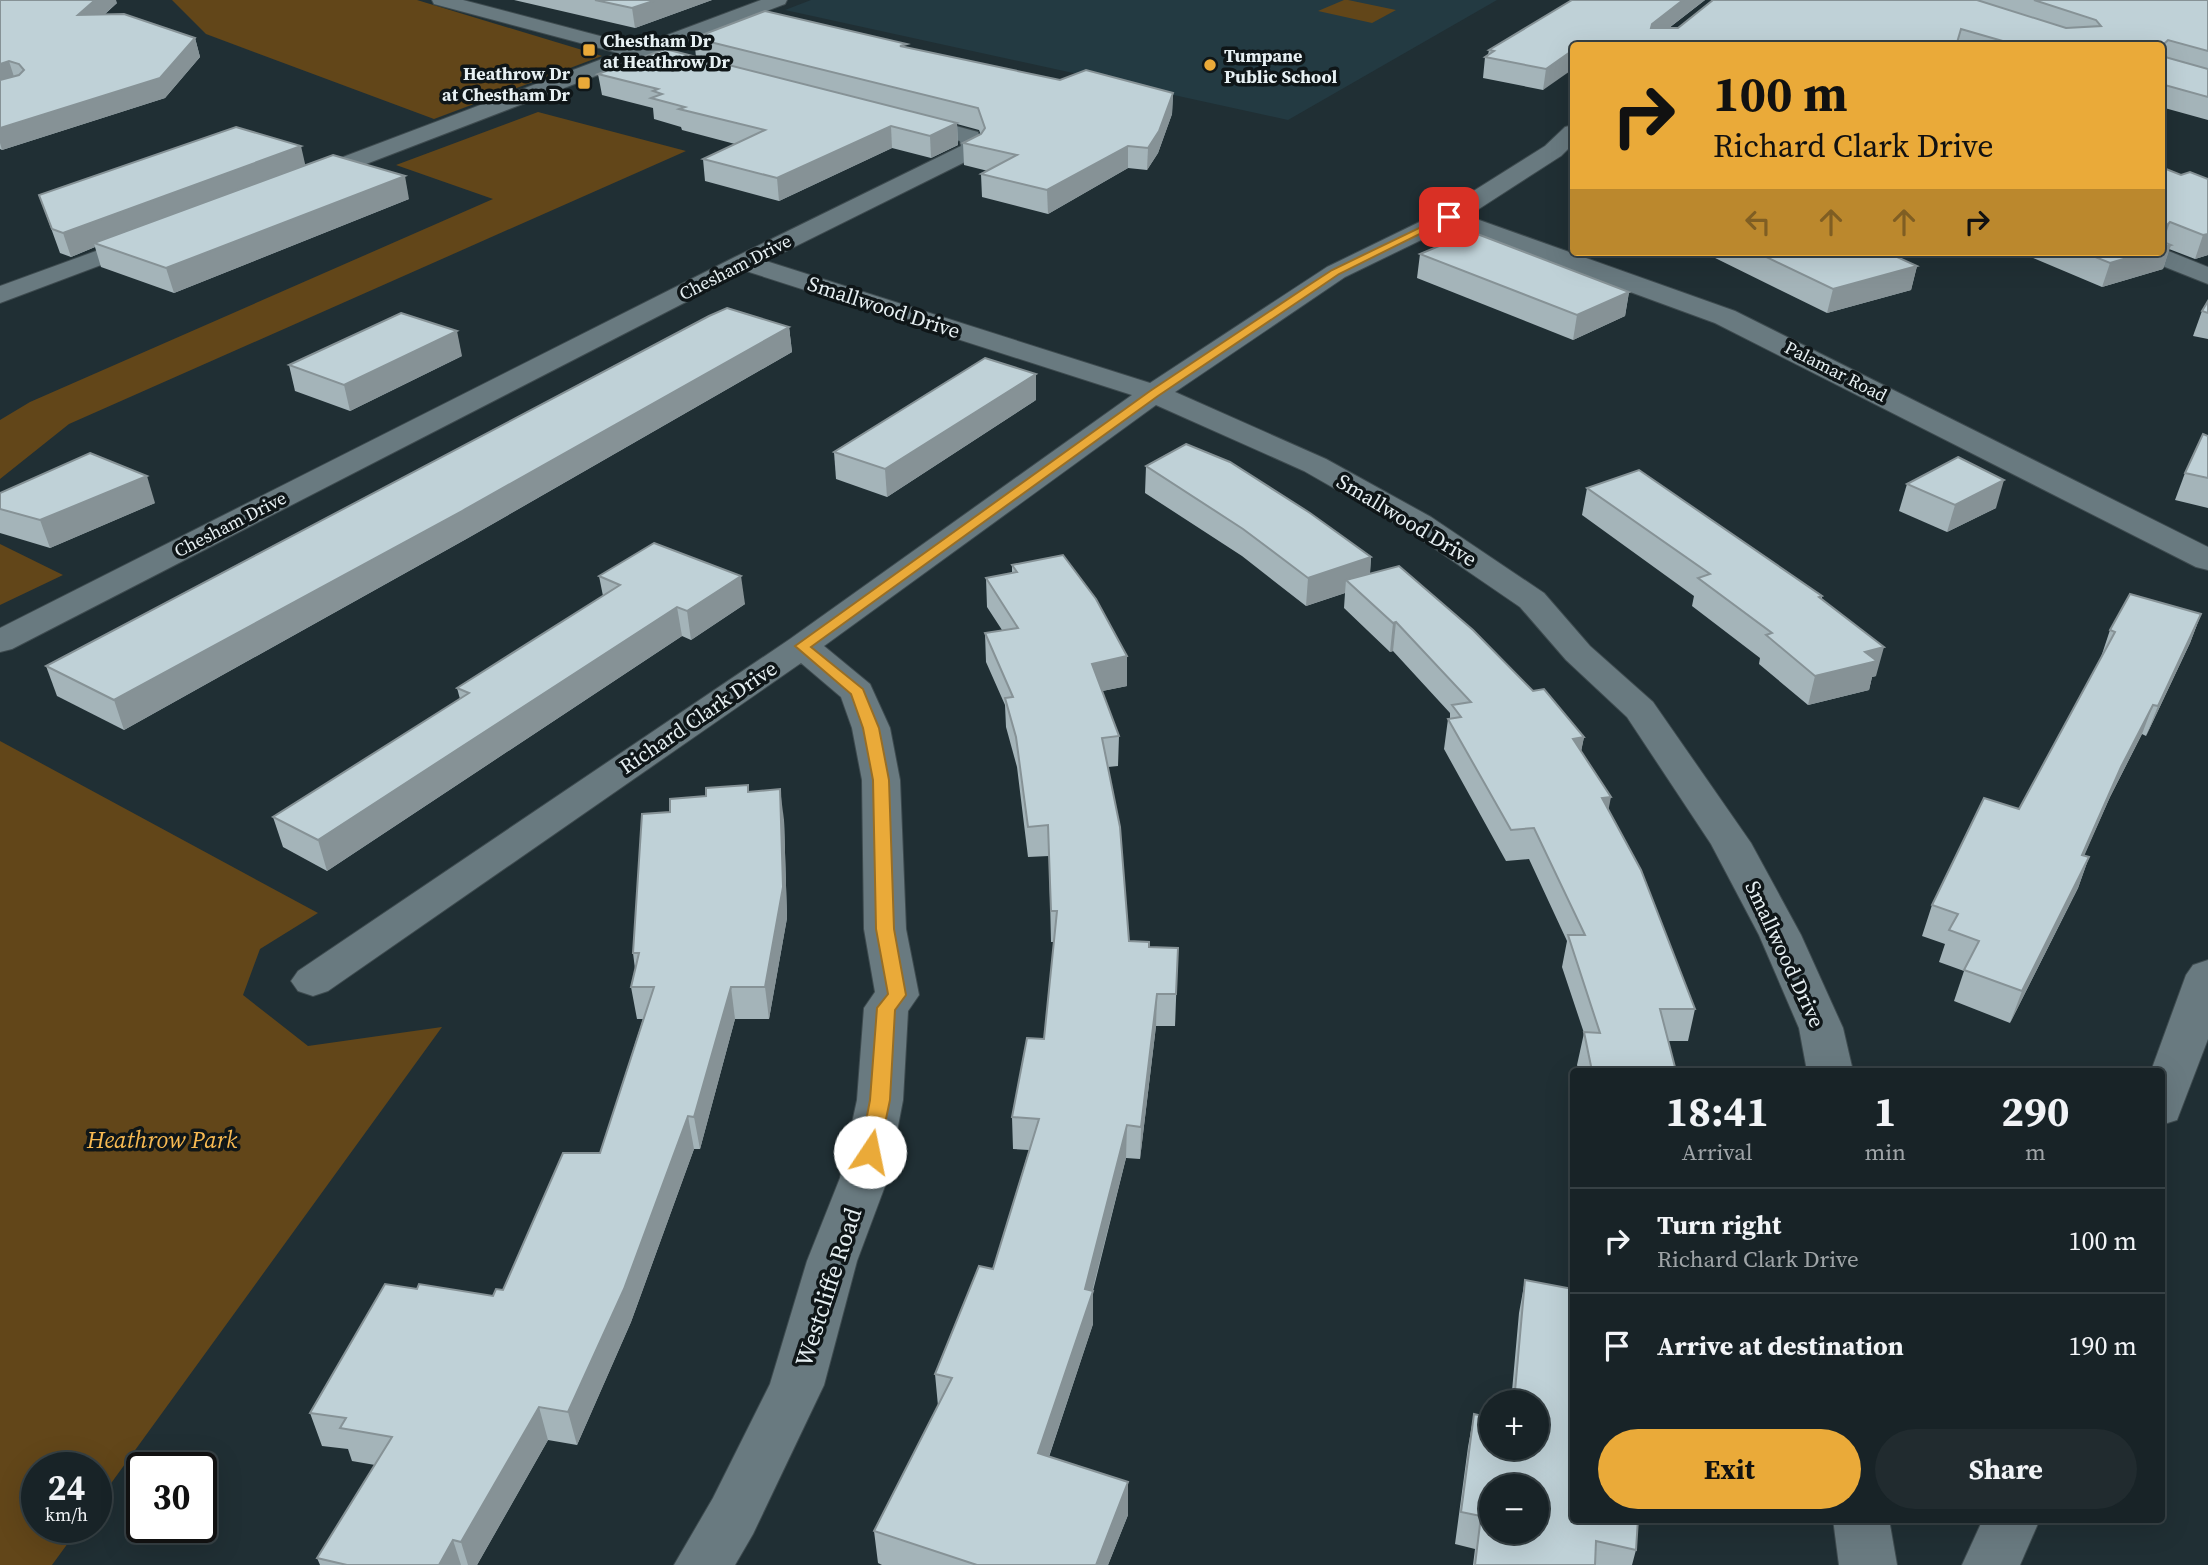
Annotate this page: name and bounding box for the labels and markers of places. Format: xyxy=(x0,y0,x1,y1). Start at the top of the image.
place label: Chestham Dr at Heathrow Dr xyxy=(603,28,730,74)
marker: Chestham Dr at Heathrow Dr xyxy=(581,42,597,58)
place label: Tumpane Public School xyxy=(1224,43,1338,89)
marker: Tumpane Public School xyxy=(1202,57,1218,73)
place label: Heathrow Dr at Chestham Dr xyxy=(442,61,571,107)
marker: Heathrow Dr at Chestham Dr xyxy=(576,75,592,91)
pin xyxy=(1419,187,1479,247)

